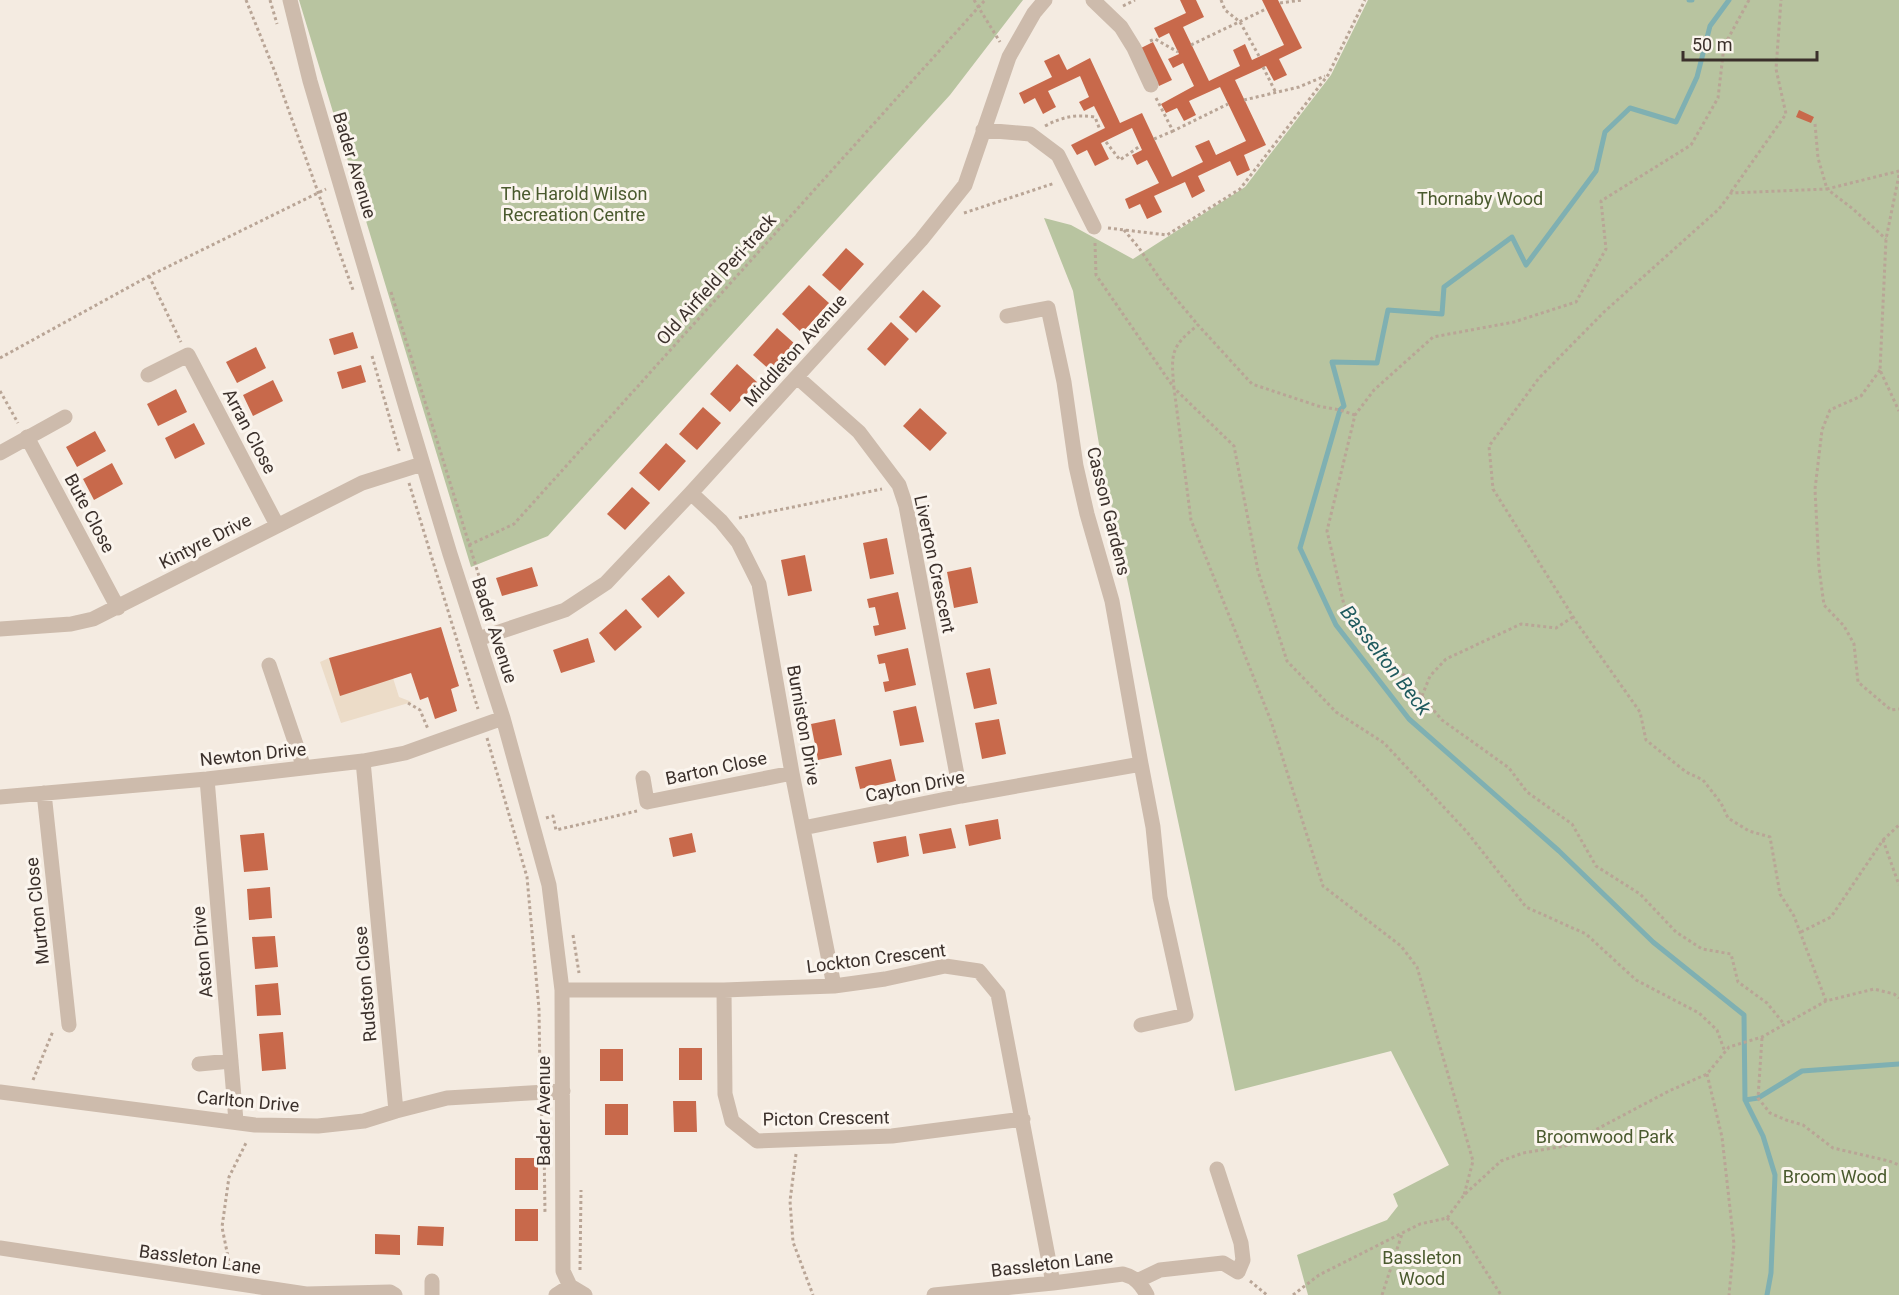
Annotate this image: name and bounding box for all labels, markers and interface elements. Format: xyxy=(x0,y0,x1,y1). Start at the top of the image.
scale bar xyxy=(1683,24,1816,62)
text: 50 m xyxy=(1692,34,1732,55)
street label: Bader Avenue xyxy=(329,109,381,221)
park label: The Harold Wilson Recreation Centre xyxy=(501,183,647,225)
park label: Thornaby Wood xyxy=(1417,188,1543,209)
street label: Old Airfield Peri-track xyxy=(652,209,781,349)
street label: Middleton Avenue xyxy=(739,290,851,410)
street label: Arran Close xyxy=(219,385,281,477)
street label: Casson Gardens xyxy=(1083,445,1135,577)
street label: Bute Close xyxy=(60,470,120,556)
street label: Liverton Crescent xyxy=(910,493,960,635)
street label: Kintyre Drive xyxy=(156,509,254,573)
street label: Bader Avenue xyxy=(468,574,522,686)
water label: Basselton Beck xyxy=(1336,600,1437,721)
street label: Burniston Drive xyxy=(783,663,825,787)
street label: Newton Drive xyxy=(199,738,307,770)
street label: Barton Close xyxy=(663,747,769,789)
street label: Cayton Drive xyxy=(864,766,966,806)
street label: Murton Close xyxy=(21,856,53,966)
street label: Aston Drive xyxy=(188,905,216,999)
street label: Rudston Close xyxy=(349,925,381,1043)
street label: Lockton Crescent xyxy=(805,939,947,977)
street label: Bader Avenue xyxy=(533,1056,554,1166)
street label: Carlton Drive xyxy=(196,1086,300,1116)
street label: Picton Crescent xyxy=(762,1106,890,1130)
park label: Broomwood Park xyxy=(1536,1126,1675,1147)
park label: Broom Wood xyxy=(1783,1166,1887,1187)
street label: Bassleton Lane xyxy=(138,1240,262,1278)
street label: Bassleton Lane xyxy=(990,1245,1114,1281)
park label: Bassleton Wood xyxy=(1382,1247,1462,1289)

